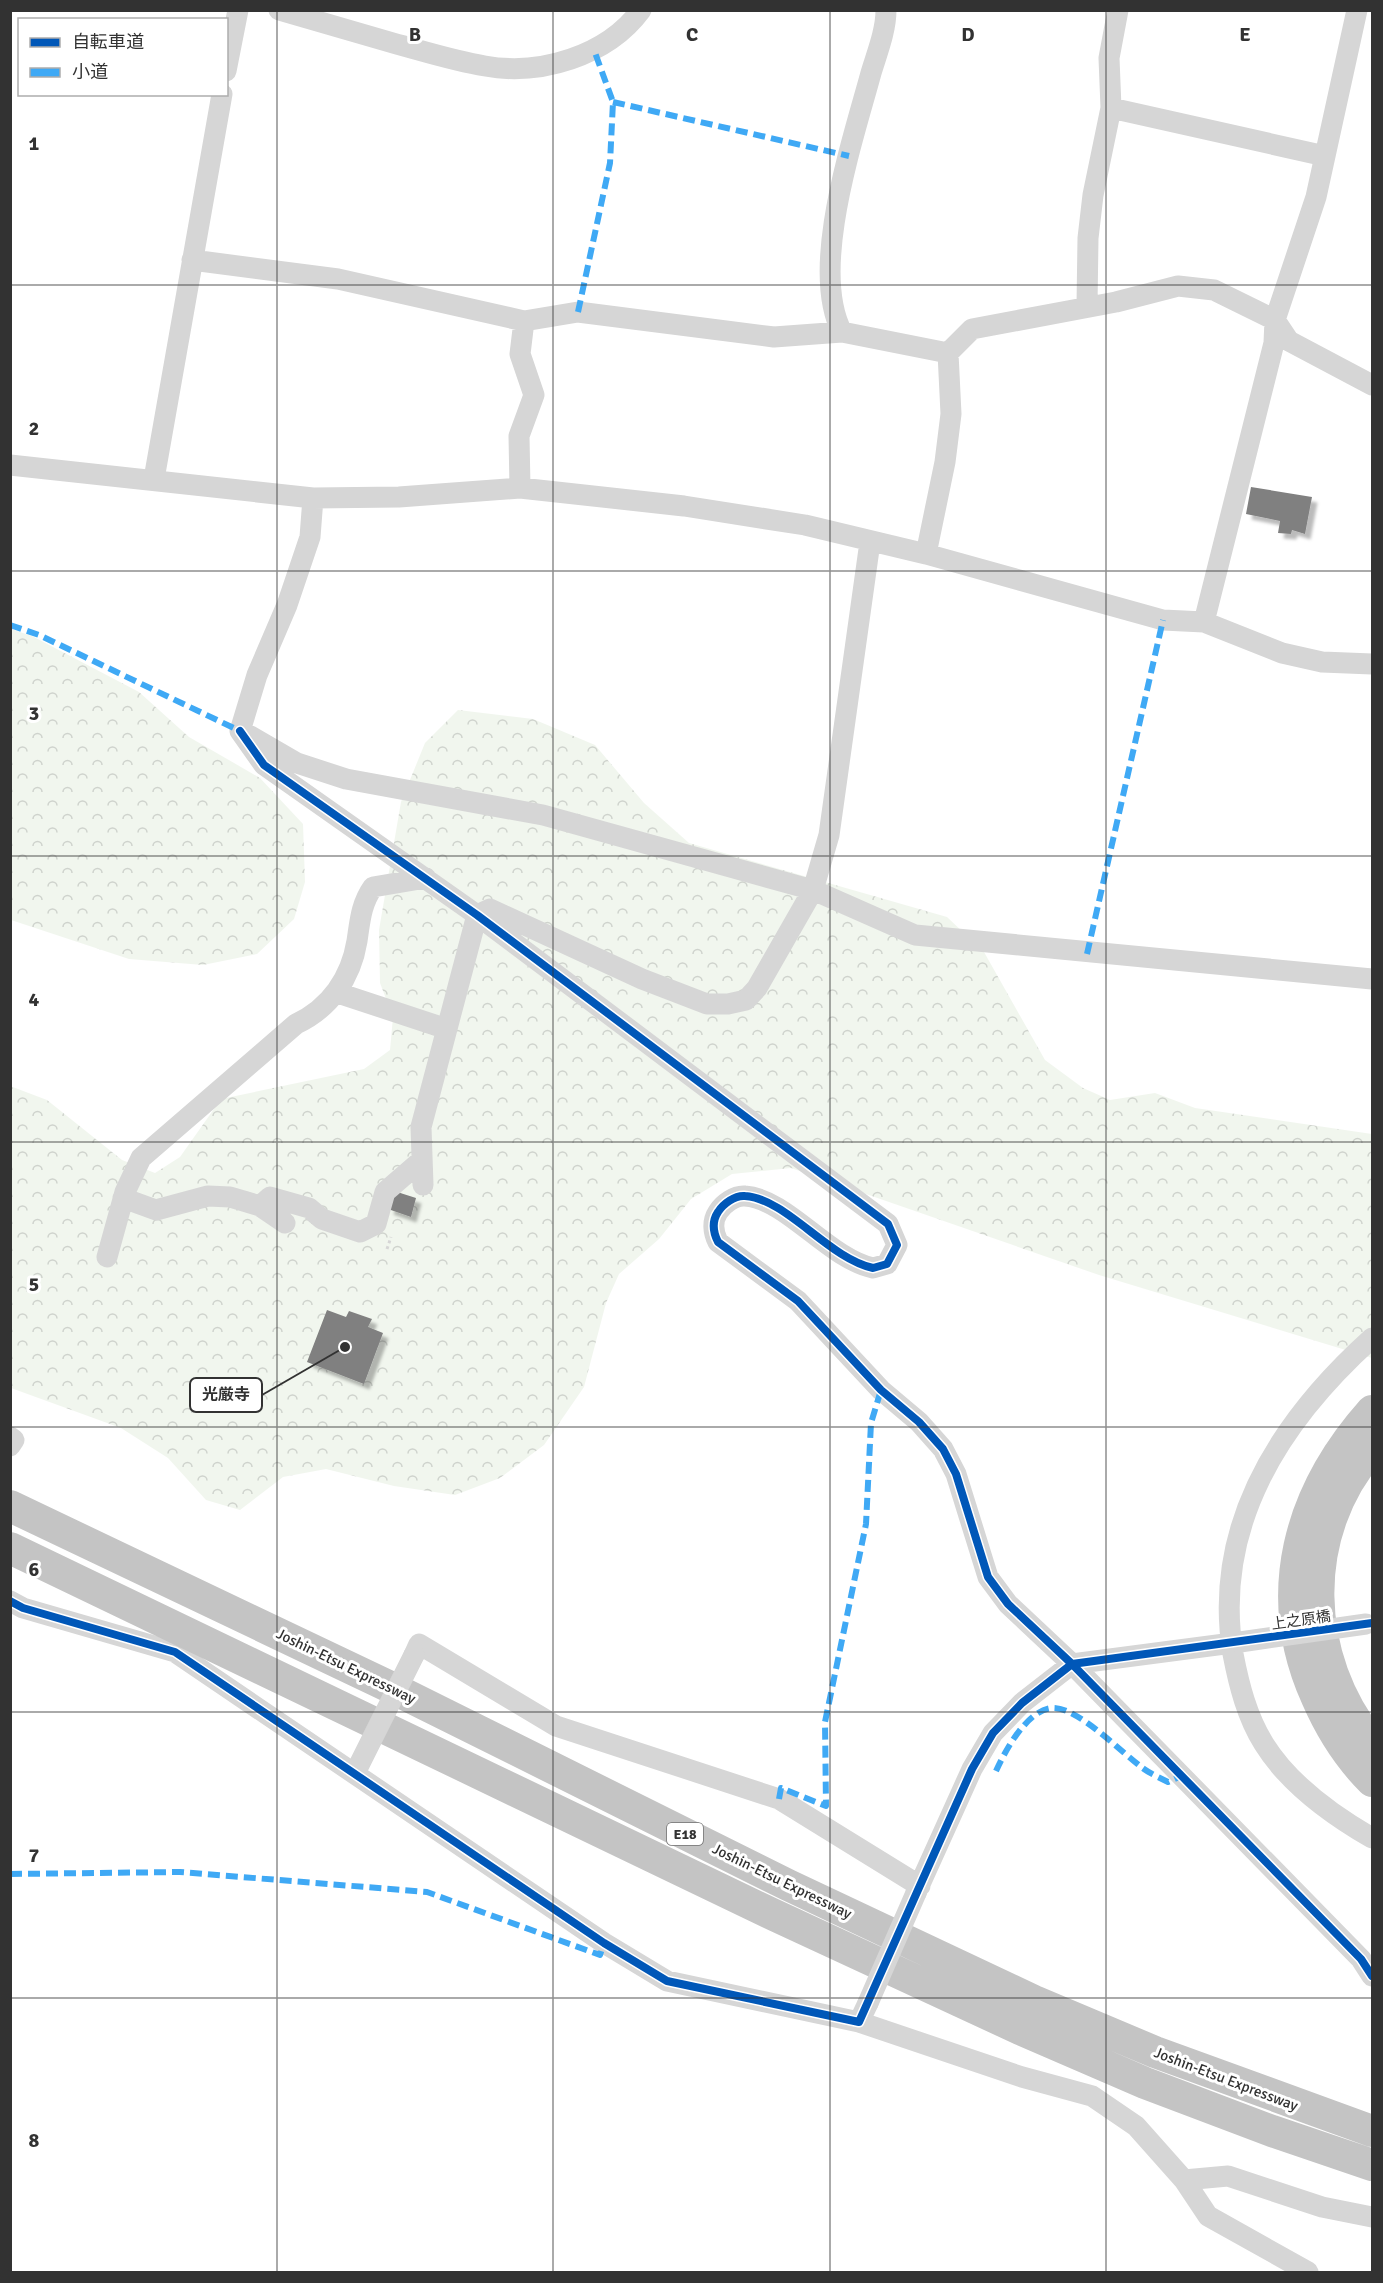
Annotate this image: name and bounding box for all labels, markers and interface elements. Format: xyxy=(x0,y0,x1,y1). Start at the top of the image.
legend xyxy=(18,18,228,96)
text: B xyxy=(409,22,421,47)
text: C xyxy=(686,22,698,47)
text: D xyxy=(961,22,975,47)
text: E xyxy=(1239,22,1251,47)
text: 自転車道 xyxy=(72,31,144,53)
text: 小道 xyxy=(72,61,108,83)
text: 1 xyxy=(29,131,40,156)
text: 2 xyxy=(29,416,39,441)
text: 3 xyxy=(29,701,39,726)
text: 4 xyxy=(29,987,40,1012)
text: 5 xyxy=(29,1272,39,1297)
callout: 光厳寺 xyxy=(190,1378,262,1412)
text: 光厳寺 xyxy=(202,1385,250,1405)
text: 6 xyxy=(29,1557,40,1582)
street label: 上之原橋 xyxy=(1270,1607,1332,1633)
street label: Joshin-Etsu Expressway xyxy=(273,1624,419,1708)
road number: E18 xyxy=(667,1823,703,1845)
street label: Joshin-Etsu Expressway xyxy=(709,1839,855,1923)
text: 7 xyxy=(29,1843,40,1868)
street label: Joshin-Etsu Expressway xyxy=(1151,2043,1301,2115)
text: 8 xyxy=(29,2128,40,2153)

